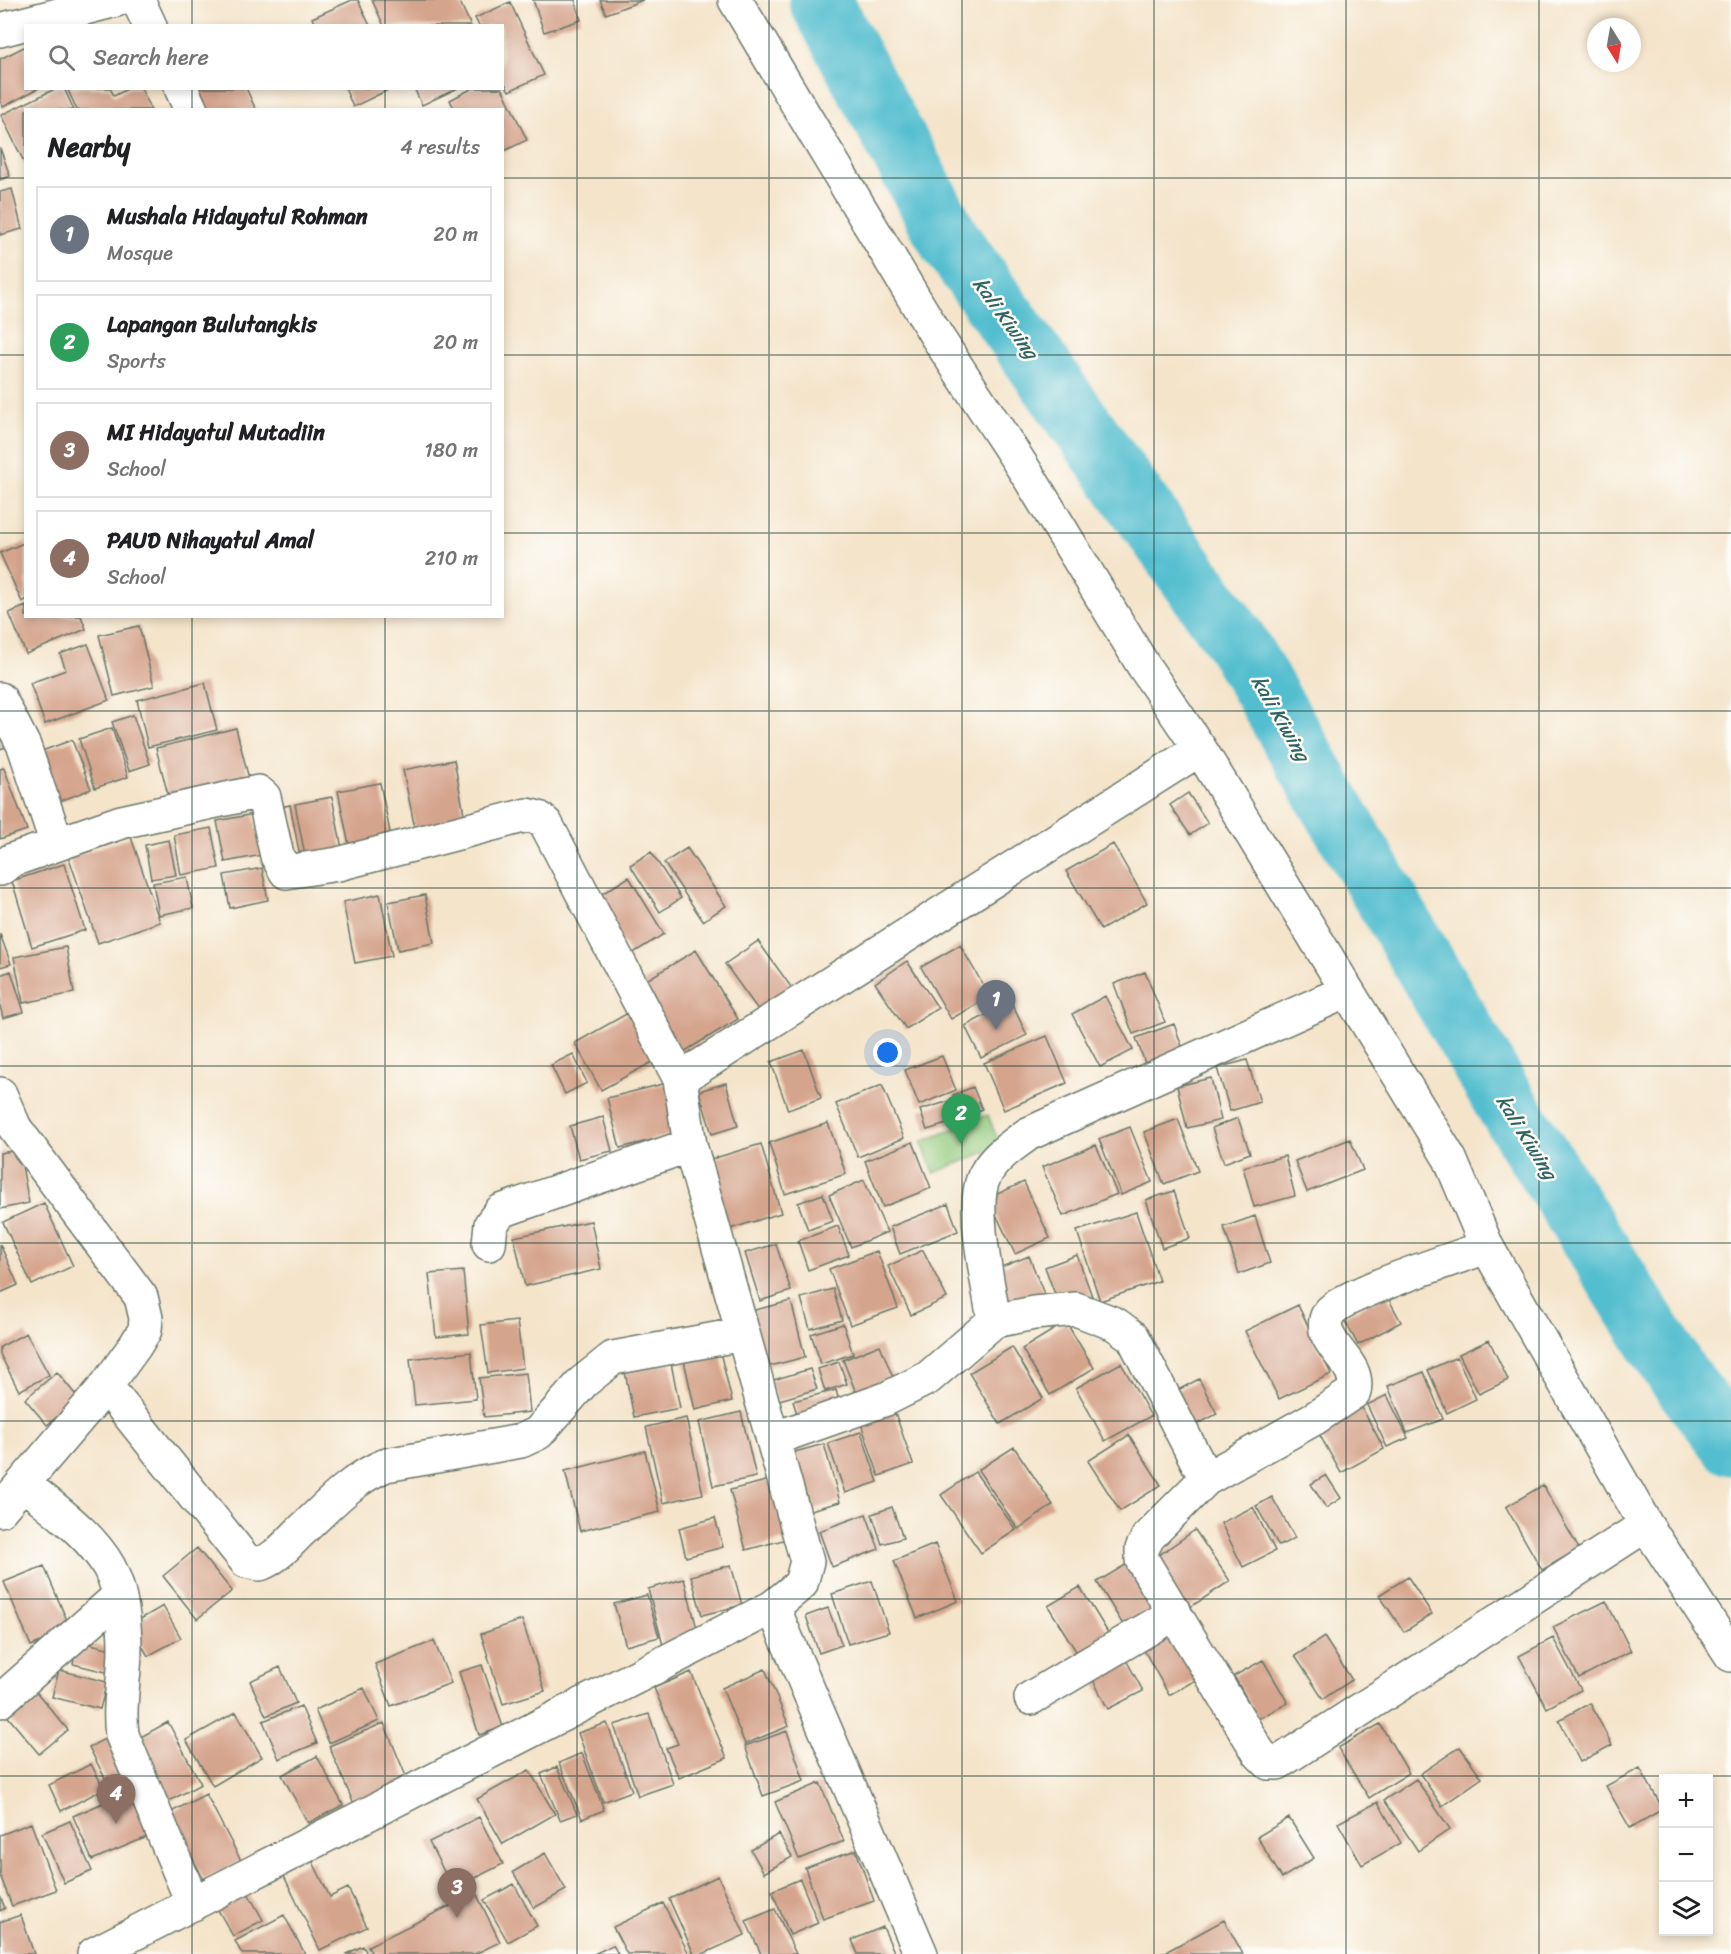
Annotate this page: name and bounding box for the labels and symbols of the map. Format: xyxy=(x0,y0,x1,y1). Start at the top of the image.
north arrow xyxy=(1587,18,1641,72)
water label: kali Kiwing xyxy=(963,269,1049,369)
water label: kali Kiwing xyxy=(1241,668,1320,770)
pin: 1 xyxy=(976,980,1016,1030)
your location xyxy=(873,1038,902,1067)
water label: kali Kiwing xyxy=(1486,1087,1568,1188)
pin: 2 xyxy=(942,1094,980,1144)
pin: 4 xyxy=(96,1774,136,1824)
pin: 3 xyxy=(438,1868,476,1918)

